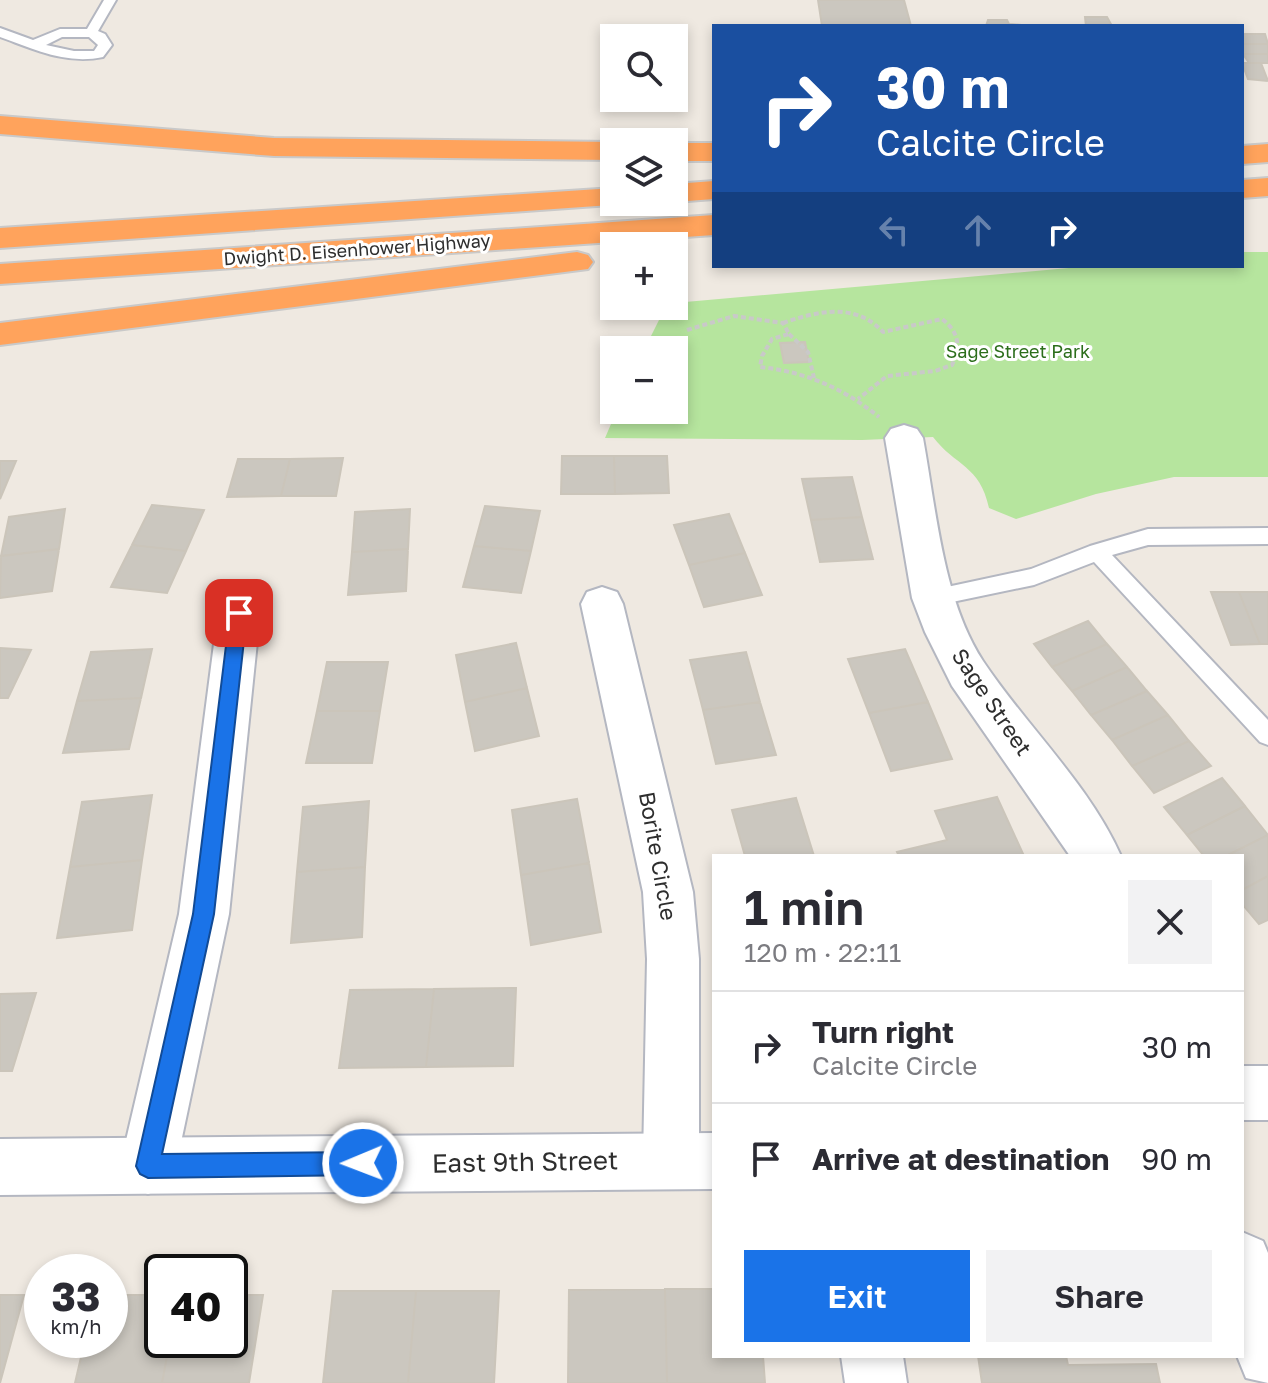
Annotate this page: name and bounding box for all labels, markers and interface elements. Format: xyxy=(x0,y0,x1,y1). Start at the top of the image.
map controls xyxy=(600,24,688,424)
button: search xyxy=(600,24,688,112)
text: 30 m xyxy=(876,53,1010,120)
icon: right xyxy=(744,56,848,160)
text: Calcite Circle xyxy=(876,121,1105,164)
button: layers xyxy=(600,128,688,216)
icon: left xyxy=(872,208,916,252)
icon: ahead xyxy=(956,208,1000,252)
icon: right xyxy=(1040,208,1084,252)
street label: Dwight D. Eisenhower Highway xyxy=(223,229,491,269)
button: + xyxy=(600,232,688,320)
button: − xyxy=(600,336,688,424)
park label: Sage Street Park xyxy=(946,340,1090,362)
pin xyxy=(205,579,273,647)
icon: arrive xyxy=(217,591,261,635)
street label: Sage Street xyxy=(947,643,1038,760)
street label: Borite Circle xyxy=(634,789,683,922)
text: 1 min xyxy=(744,878,864,936)
button: close xyxy=(1128,880,1212,964)
text: 120 m · 22:11 xyxy=(744,937,901,968)
text: Turn right xyxy=(812,1014,954,1050)
icon: right xyxy=(744,1025,788,1069)
text: 30 m xyxy=(1142,1029,1212,1065)
text: Calcite Circle xyxy=(812,1050,977,1081)
position arrow xyxy=(321,1121,405,1205)
icon: arrive xyxy=(744,1137,788,1181)
text: Arrive at destination xyxy=(812,1141,1109,1177)
text: 90 m xyxy=(1141,1141,1212,1177)
street label: East 9th Street xyxy=(431,1144,619,1179)
button: Exit xyxy=(744,1250,970,1342)
button: Share xyxy=(986,1250,1212,1342)
speed limit sign: 40 xyxy=(144,1254,248,1358)
text: 33 xyxy=(52,1272,100,1320)
text: km/h xyxy=(51,1314,101,1338)

